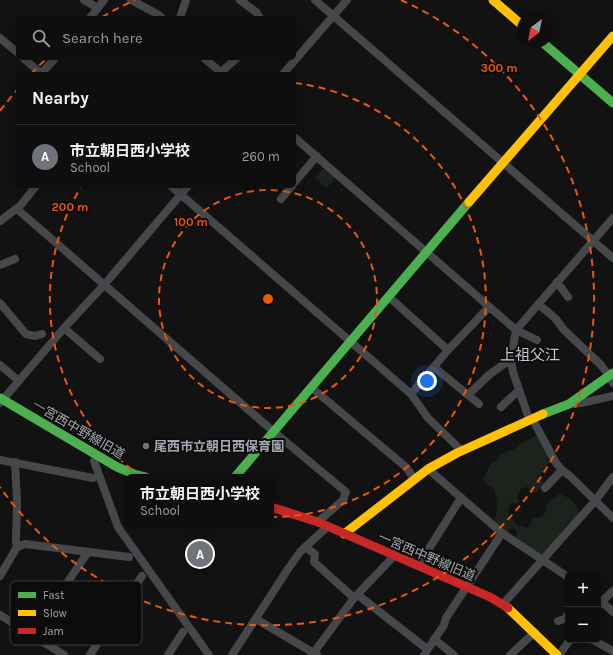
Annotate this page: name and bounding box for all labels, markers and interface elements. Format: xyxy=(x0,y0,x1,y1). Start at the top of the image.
north arrow xyxy=(517,12,553,48)
search box xyxy=(16,16,296,60)
icon: search xyxy=(30,27,52,49)
text: Search here xyxy=(62,29,143,47)
text: 300 m xyxy=(480,61,518,75)
text: Nearby xyxy=(32,88,89,108)
text: 市立朝日西小学校 xyxy=(70,142,190,160)
text: A xyxy=(41,149,49,164)
text: 260 m xyxy=(242,149,280,164)
text: School xyxy=(70,160,110,175)
text: 200 m xyxy=(52,200,88,214)
text: 100 m xyxy=(174,215,208,229)
centre of rings xyxy=(261,292,275,306)
district label: 上祖父江 xyxy=(500,346,560,364)
your location xyxy=(417,371,437,391)
street label: 一宮西中野線旧道 xyxy=(30,397,128,462)
place label: 尾西市立朝日西保育園 xyxy=(154,439,284,454)
marker: 尾西市立朝日西保育園 xyxy=(141,441,151,451)
popup xyxy=(126,474,274,526)
text: 市立朝日西小学校 xyxy=(140,485,260,503)
text: School xyxy=(140,503,180,518)
street label: 一宮西中野線旧道 xyxy=(376,529,478,584)
pin: A xyxy=(187,539,213,569)
map controls xyxy=(565,571,601,643)
button: + xyxy=(565,571,601,607)
legend xyxy=(10,581,142,645)
text: Fast xyxy=(43,589,64,602)
text: Slow xyxy=(43,607,67,620)
button: − xyxy=(565,607,601,643)
text: Jam xyxy=(43,625,64,638)

